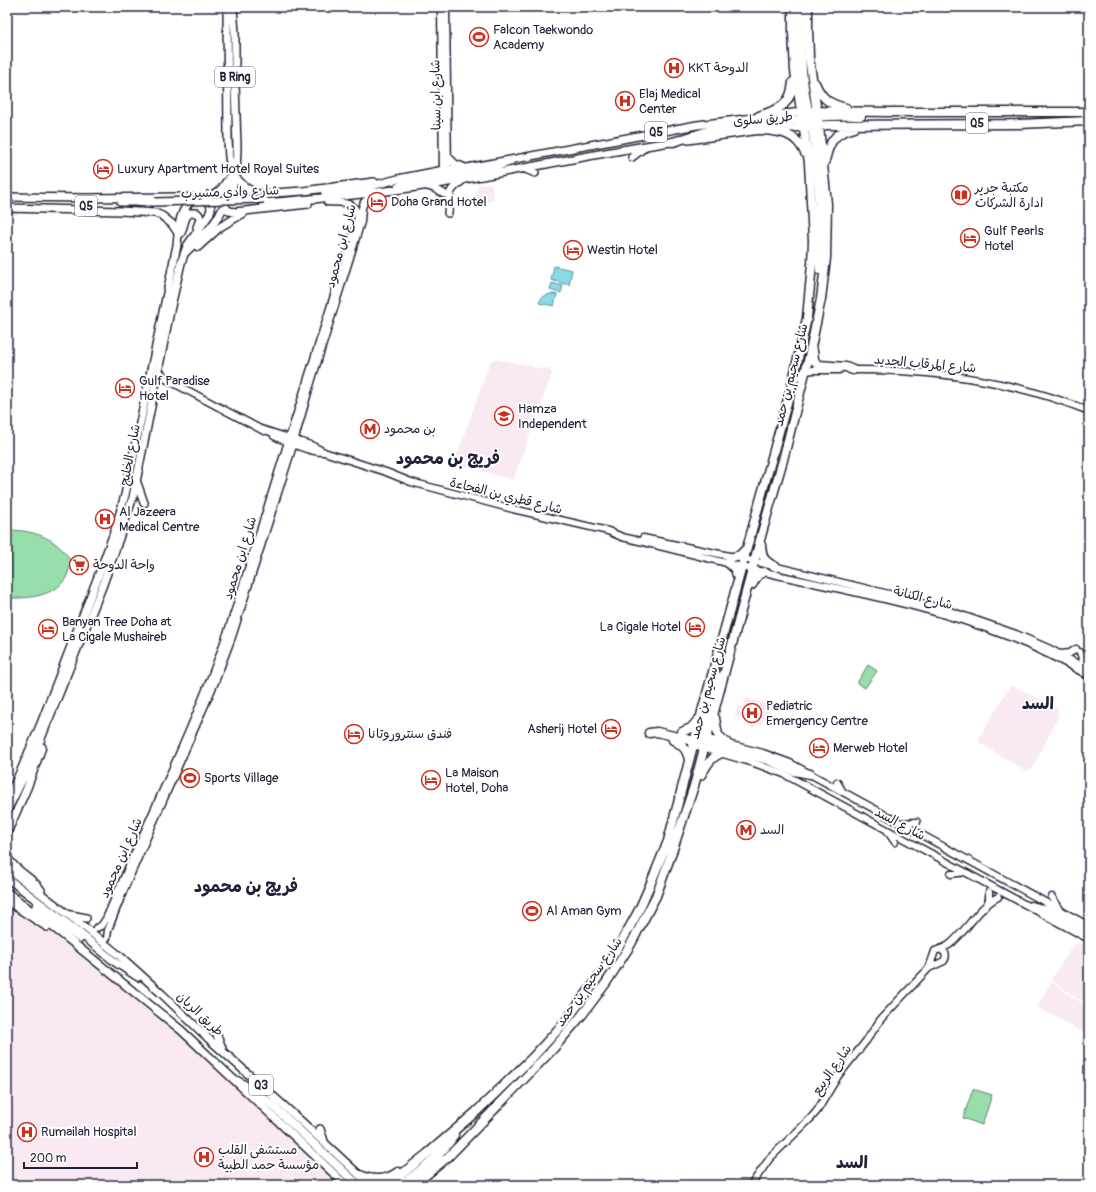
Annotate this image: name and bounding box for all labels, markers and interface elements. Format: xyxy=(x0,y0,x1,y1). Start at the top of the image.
place label: Falcon Taekwondo Academy xyxy=(493,22,593,53)
sports icon: Falcon Taekwondo Academy xyxy=(468,26,490,48)
hospital icon: KKT الدوحة xyxy=(663,57,685,79)
street label: شارع ابن سينا xyxy=(427,59,446,131)
place label: KKT الدوحة xyxy=(688,60,748,76)
road number: B Ring xyxy=(215,67,255,87)
place label: Elaj Medical Center xyxy=(639,86,701,117)
hospital icon: Elaj Medical Center xyxy=(614,90,636,112)
street label: طريق سلوى xyxy=(732,108,794,130)
road number: Q5 xyxy=(966,113,988,133)
road number: Q5 xyxy=(645,122,667,142)
hotel icon: Luxury Apartment Hotel Royal Suites xyxy=(92,158,114,180)
place label: Luxury Apartment Hotel Royal Suites xyxy=(117,161,319,177)
place label: مكتبة جرير ادارة الشركات xyxy=(974,180,1043,211)
street label: شارع وادي مشيرب xyxy=(181,182,279,203)
library icon: مكتبة جرير ادارة الشركات xyxy=(950,184,972,206)
hotel icon: Doha Grand Hotel xyxy=(366,191,388,213)
place label: Doha Grand Hotel xyxy=(391,194,487,210)
road number: Q5 xyxy=(75,196,97,216)
street label: شارع ابن محمود xyxy=(322,202,361,290)
place label: Gulf Pearls Hotel xyxy=(984,223,1044,254)
hotel icon: Gulf Pearls Hotel xyxy=(959,227,981,249)
hotel icon: Westin Hotel xyxy=(562,239,584,261)
place label: Westin Hotel xyxy=(587,242,658,258)
street label: شارع سحيم بن حمد xyxy=(770,322,813,429)
street label: شارع المرقاب الجديد xyxy=(873,352,977,377)
place label: Gulf Paradise Hotel xyxy=(139,373,210,404)
hotel icon: Gulf Paradise Hotel xyxy=(114,377,136,399)
place label: Hamza Independent xyxy=(518,401,587,432)
school or university icon: Hamza Independent xyxy=(493,405,515,427)
metro station icon: بن محمود xyxy=(359,418,381,440)
place label: بن محمود xyxy=(384,421,436,437)
street label: شارع الخليج xyxy=(116,423,145,487)
district label: فريج بن محمود xyxy=(396,448,500,469)
street label: شارع قطري بن الفجاءة xyxy=(448,474,564,519)
place label: Al Jazeera Medical Centre xyxy=(119,504,200,535)
hospital icon: Al Jazeera Medical Centre xyxy=(94,508,116,530)
street label: شارع ابن محمود xyxy=(220,515,261,602)
supermarket icon: واحة الدوحة xyxy=(68,554,90,576)
place label: واحة الدوحة xyxy=(93,557,155,573)
street label: شارع الكنانة xyxy=(891,583,954,614)
place label: Banyan Tree Doha at La Cigale Mushaireb xyxy=(62,614,172,645)
hotel icon: La Cigale Hotel xyxy=(684,616,706,638)
hotel icon: Banyan Tree Doha at La Cigale Mushaireb xyxy=(37,618,59,640)
place label: La Cigale Hotel xyxy=(600,619,681,635)
street label: شارع سحيم بن حمد xyxy=(687,635,731,742)
district label: السد xyxy=(1022,693,1054,714)
place label: Pediatric Emergency Centre xyxy=(766,698,868,729)
hospital icon: Pediatric Emergency Centre xyxy=(741,702,763,724)
hotel icon: Asherij Hotel xyxy=(600,718,622,740)
place label: Asherij Hotel xyxy=(527,721,597,737)
hotel icon: فندق سنتروروتانا xyxy=(343,723,365,745)
place label: فندق سنتروروتانا xyxy=(368,726,452,742)
hotel icon: Merweb Hotel xyxy=(808,737,830,759)
place label: Merweb Hotel xyxy=(833,740,908,756)
place label: La Maison Hotel, Doha xyxy=(445,765,508,796)
sports icon: Sports Village xyxy=(179,767,201,789)
hotel icon: La Maison Hotel, Doha xyxy=(420,769,442,791)
place label: Sports Village xyxy=(204,770,279,786)
street label: شارع السد xyxy=(871,804,928,845)
street label: شارع ابن محمود xyxy=(96,816,147,901)
metro station icon: السد xyxy=(735,819,757,841)
place label: السد xyxy=(760,822,784,838)
district label: فريج بن محمود xyxy=(194,876,298,897)
sports icon: Al Aman Gym xyxy=(521,900,543,922)
place label: Al Aman Gym xyxy=(546,903,622,919)
street label: شارع سحيم بن حمد xyxy=(552,934,627,1031)
street label: طريق الريان xyxy=(173,988,227,1040)
street label: شارع الربيع xyxy=(809,1042,857,1100)
road number: Q3 xyxy=(249,1075,273,1095)
hospital icon: Rumailah Hospital xyxy=(16,1121,38,1143)
place label: Rumailah Hospital xyxy=(41,1124,137,1140)
place label: مستشفى القلب مؤسسة حمد الطبية xyxy=(218,1142,319,1173)
scale bar xyxy=(24,1144,137,1170)
hospital icon: مستشفى القلب مؤسسة حمد الطبية xyxy=(193,1146,215,1168)
text: 200 m xyxy=(30,1151,67,1166)
district label: السد xyxy=(836,1152,868,1173)

